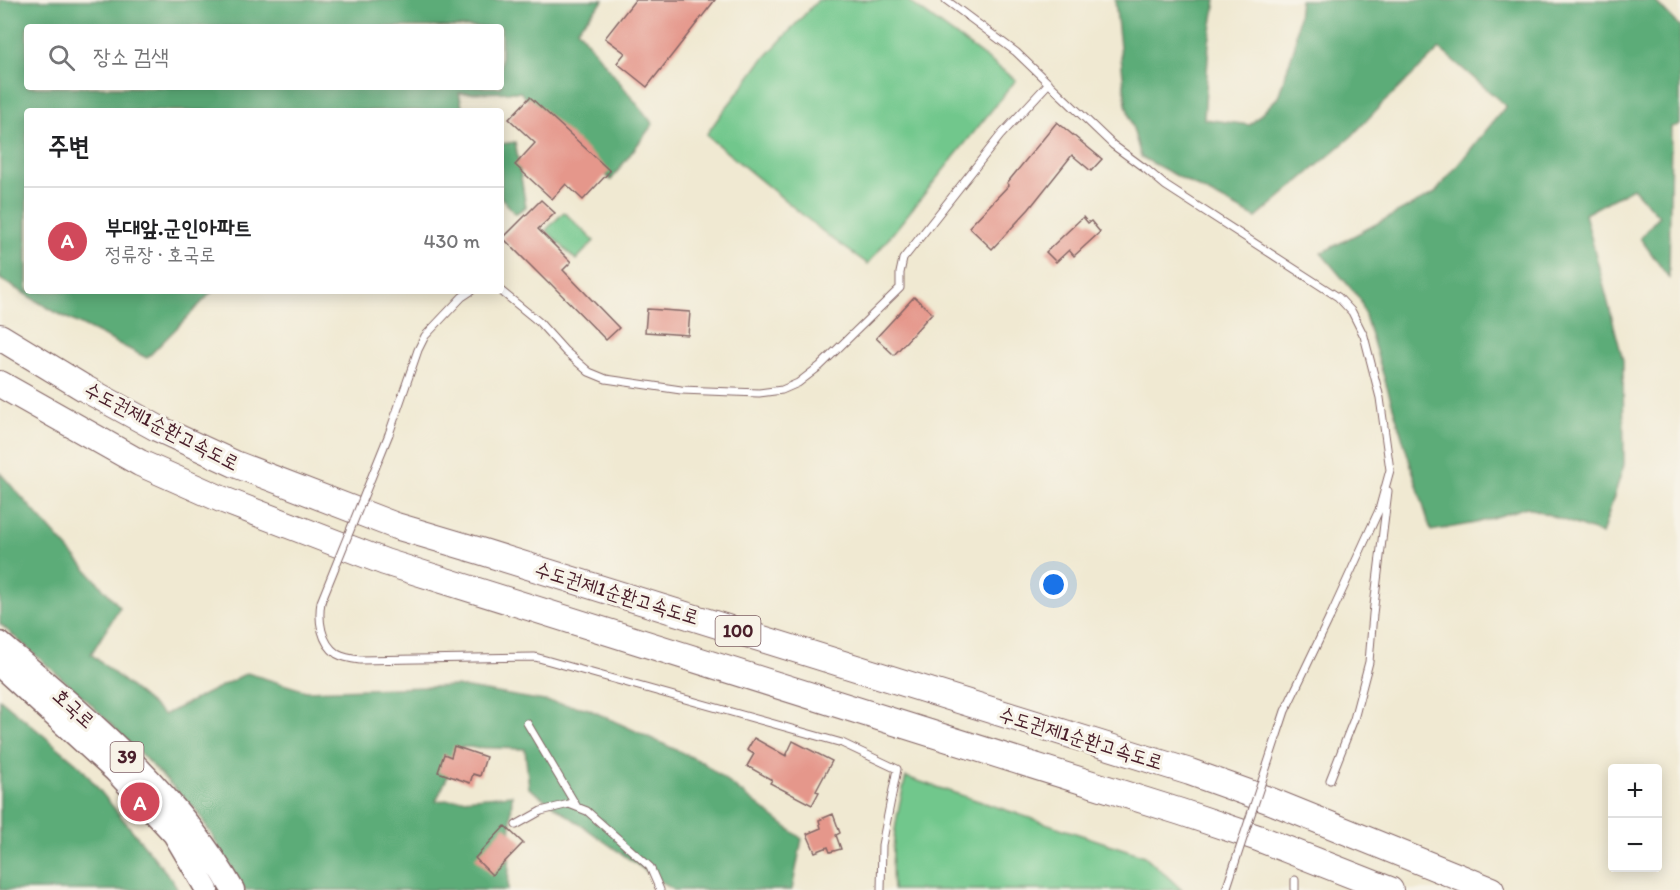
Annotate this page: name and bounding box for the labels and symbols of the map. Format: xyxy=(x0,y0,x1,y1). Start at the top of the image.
street label: 수도권제1순환고속도로 xyxy=(81,377,243,475)
street label: 수도권제1순환고속도로 xyxy=(532,557,702,629)
your location xyxy=(1039,570,1068,599)
road number: 100 xyxy=(716,616,760,646)
street label: 호국로 xyxy=(48,683,100,733)
street label: 수도권제1순환고속도로 xyxy=(996,702,1166,774)
road number: 39 xyxy=(110,742,144,772)
pin: A xyxy=(120,780,160,824)

